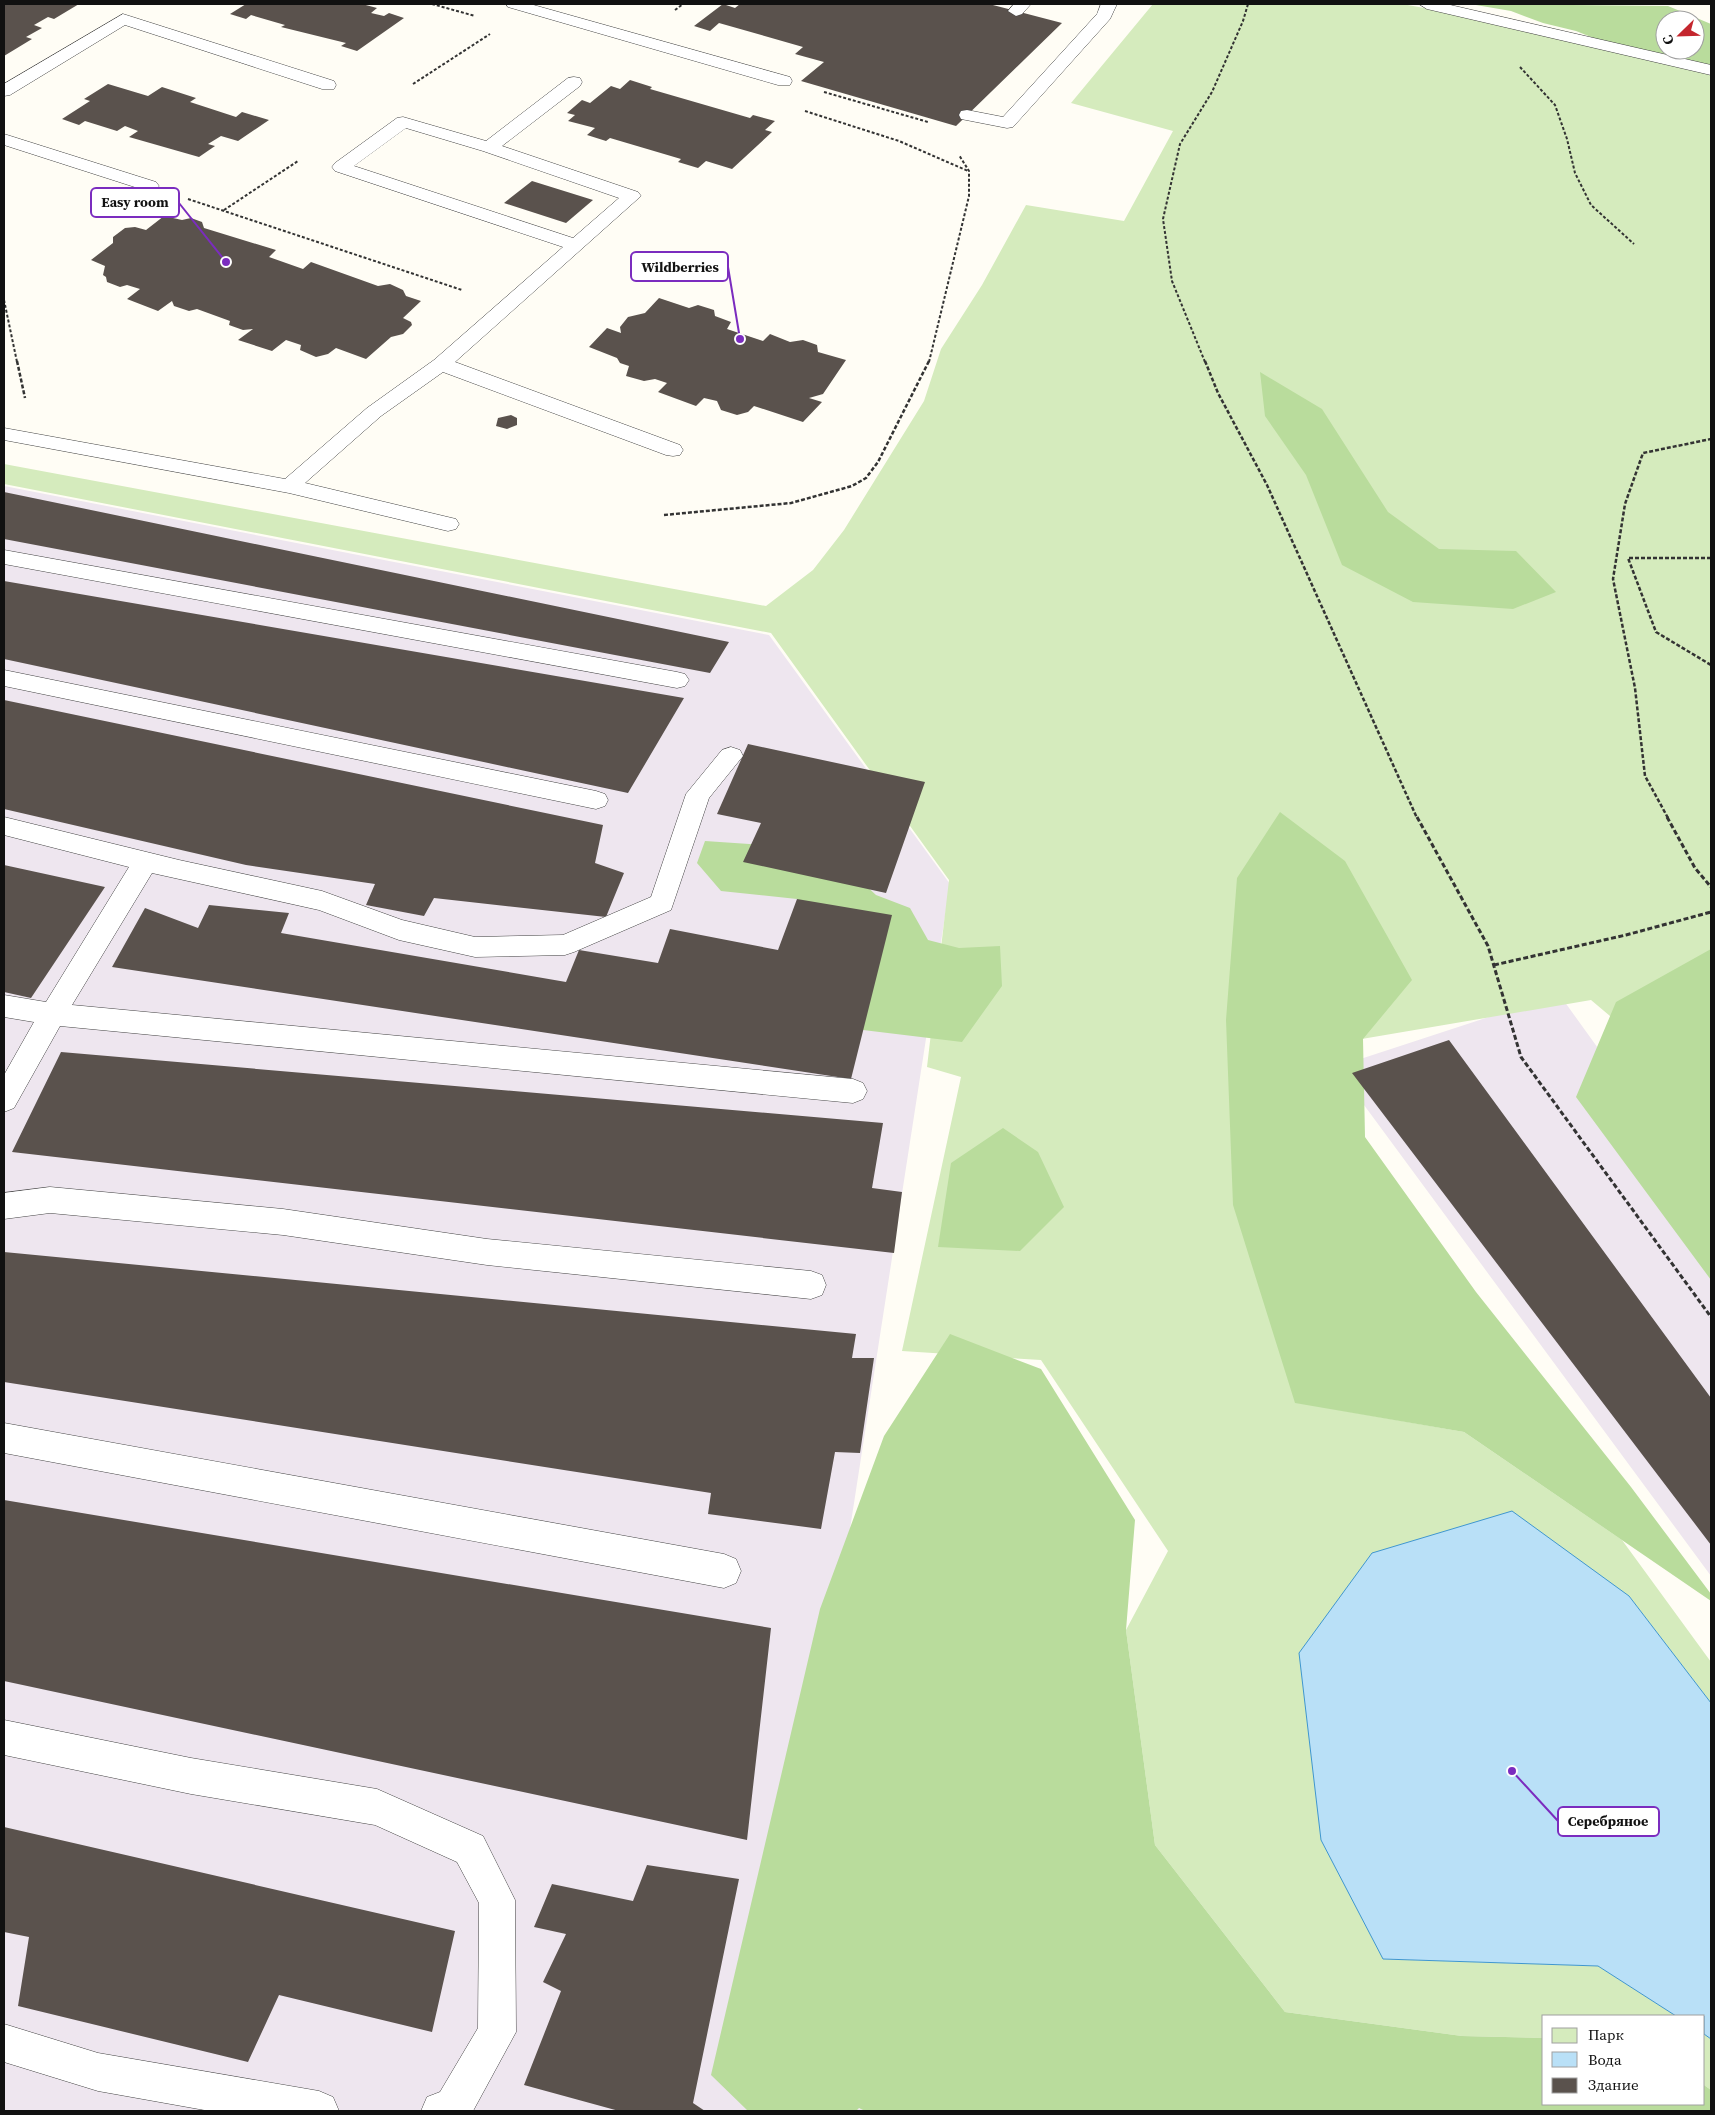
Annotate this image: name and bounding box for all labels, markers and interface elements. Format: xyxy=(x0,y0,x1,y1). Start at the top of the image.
north arrow xyxy=(1655,10,1705,60)
text: С xyxy=(1657,32,1679,48)
callout: Easy room xyxy=(91,188,179,217)
text: Easy room xyxy=(101,192,169,212)
callout: Wildberries xyxy=(631,252,728,281)
text: Wildberries xyxy=(641,257,719,277)
callout: Серебряное xyxy=(1558,1807,1659,1836)
text: Серебряное xyxy=(1568,1811,1648,1831)
legend xyxy=(1542,2015,1705,2105)
text: Парк xyxy=(1588,2024,1624,2045)
text: Вода xyxy=(1588,2049,1622,2070)
text: Здание xyxy=(1588,2074,1639,2095)

